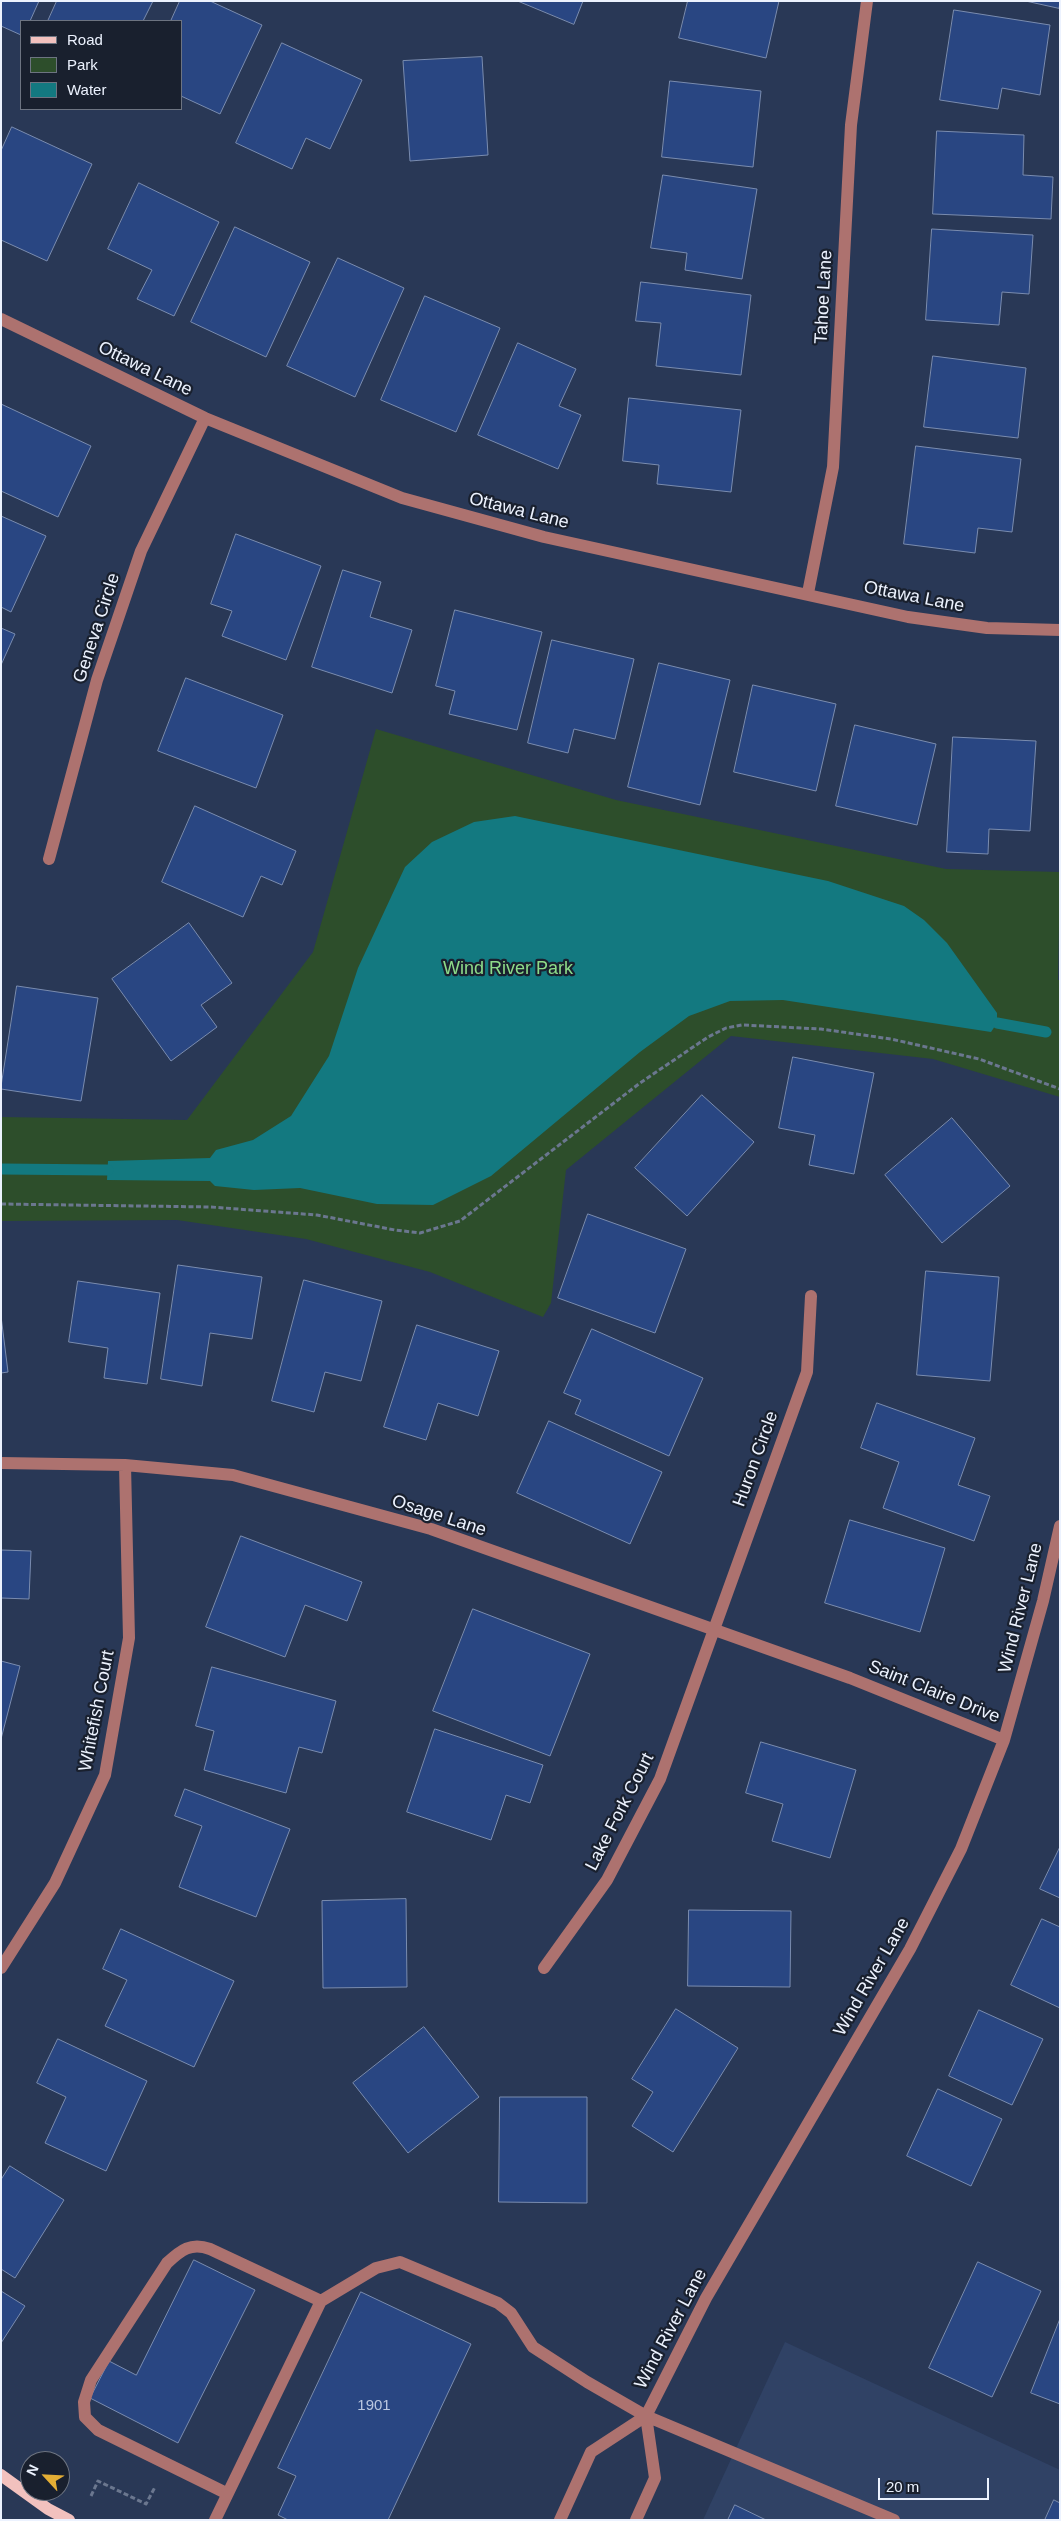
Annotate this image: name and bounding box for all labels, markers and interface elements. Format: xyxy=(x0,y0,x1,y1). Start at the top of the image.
legend xyxy=(20,20,182,110)
text: Road xyxy=(67,31,103,48)
text: Park xyxy=(67,56,98,73)
text: Water xyxy=(67,81,106,98)
street label: Tahoe Lane xyxy=(811,249,837,345)
street label: Ottawa Lane xyxy=(94,337,196,401)
street label: Ottawa Lane xyxy=(467,488,571,534)
street label: Geneva Circle xyxy=(69,570,125,686)
street label: Ottawa Lane xyxy=(862,577,966,617)
park label: Wind River Park xyxy=(443,958,573,980)
street label: Huron Circle xyxy=(729,1408,783,1510)
street label: Osage Lane xyxy=(389,1491,489,1541)
street label: Wind River Lane xyxy=(994,1541,1048,1675)
street label: Whitefish Court xyxy=(75,1649,119,1773)
street label: Saint Claire Drive xyxy=(865,1656,1003,1728)
street label: Lake Fork Court xyxy=(581,1750,659,1874)
street label: Wind River Lane xyxy=(829,1914,915,2040)
street label: Wind River Lane xyxy=(630,2265,712,2393)
house number: 1901 xyxy=(357,2397,391,2415)
north arrow xyxy=(20,2451,70,2501)
text: N xyxy=(23,2462,42,2478)
scale bar xyxy=(881,2468,992,2500)
text: 20 m xyxy=(886,2478,919,2495)

